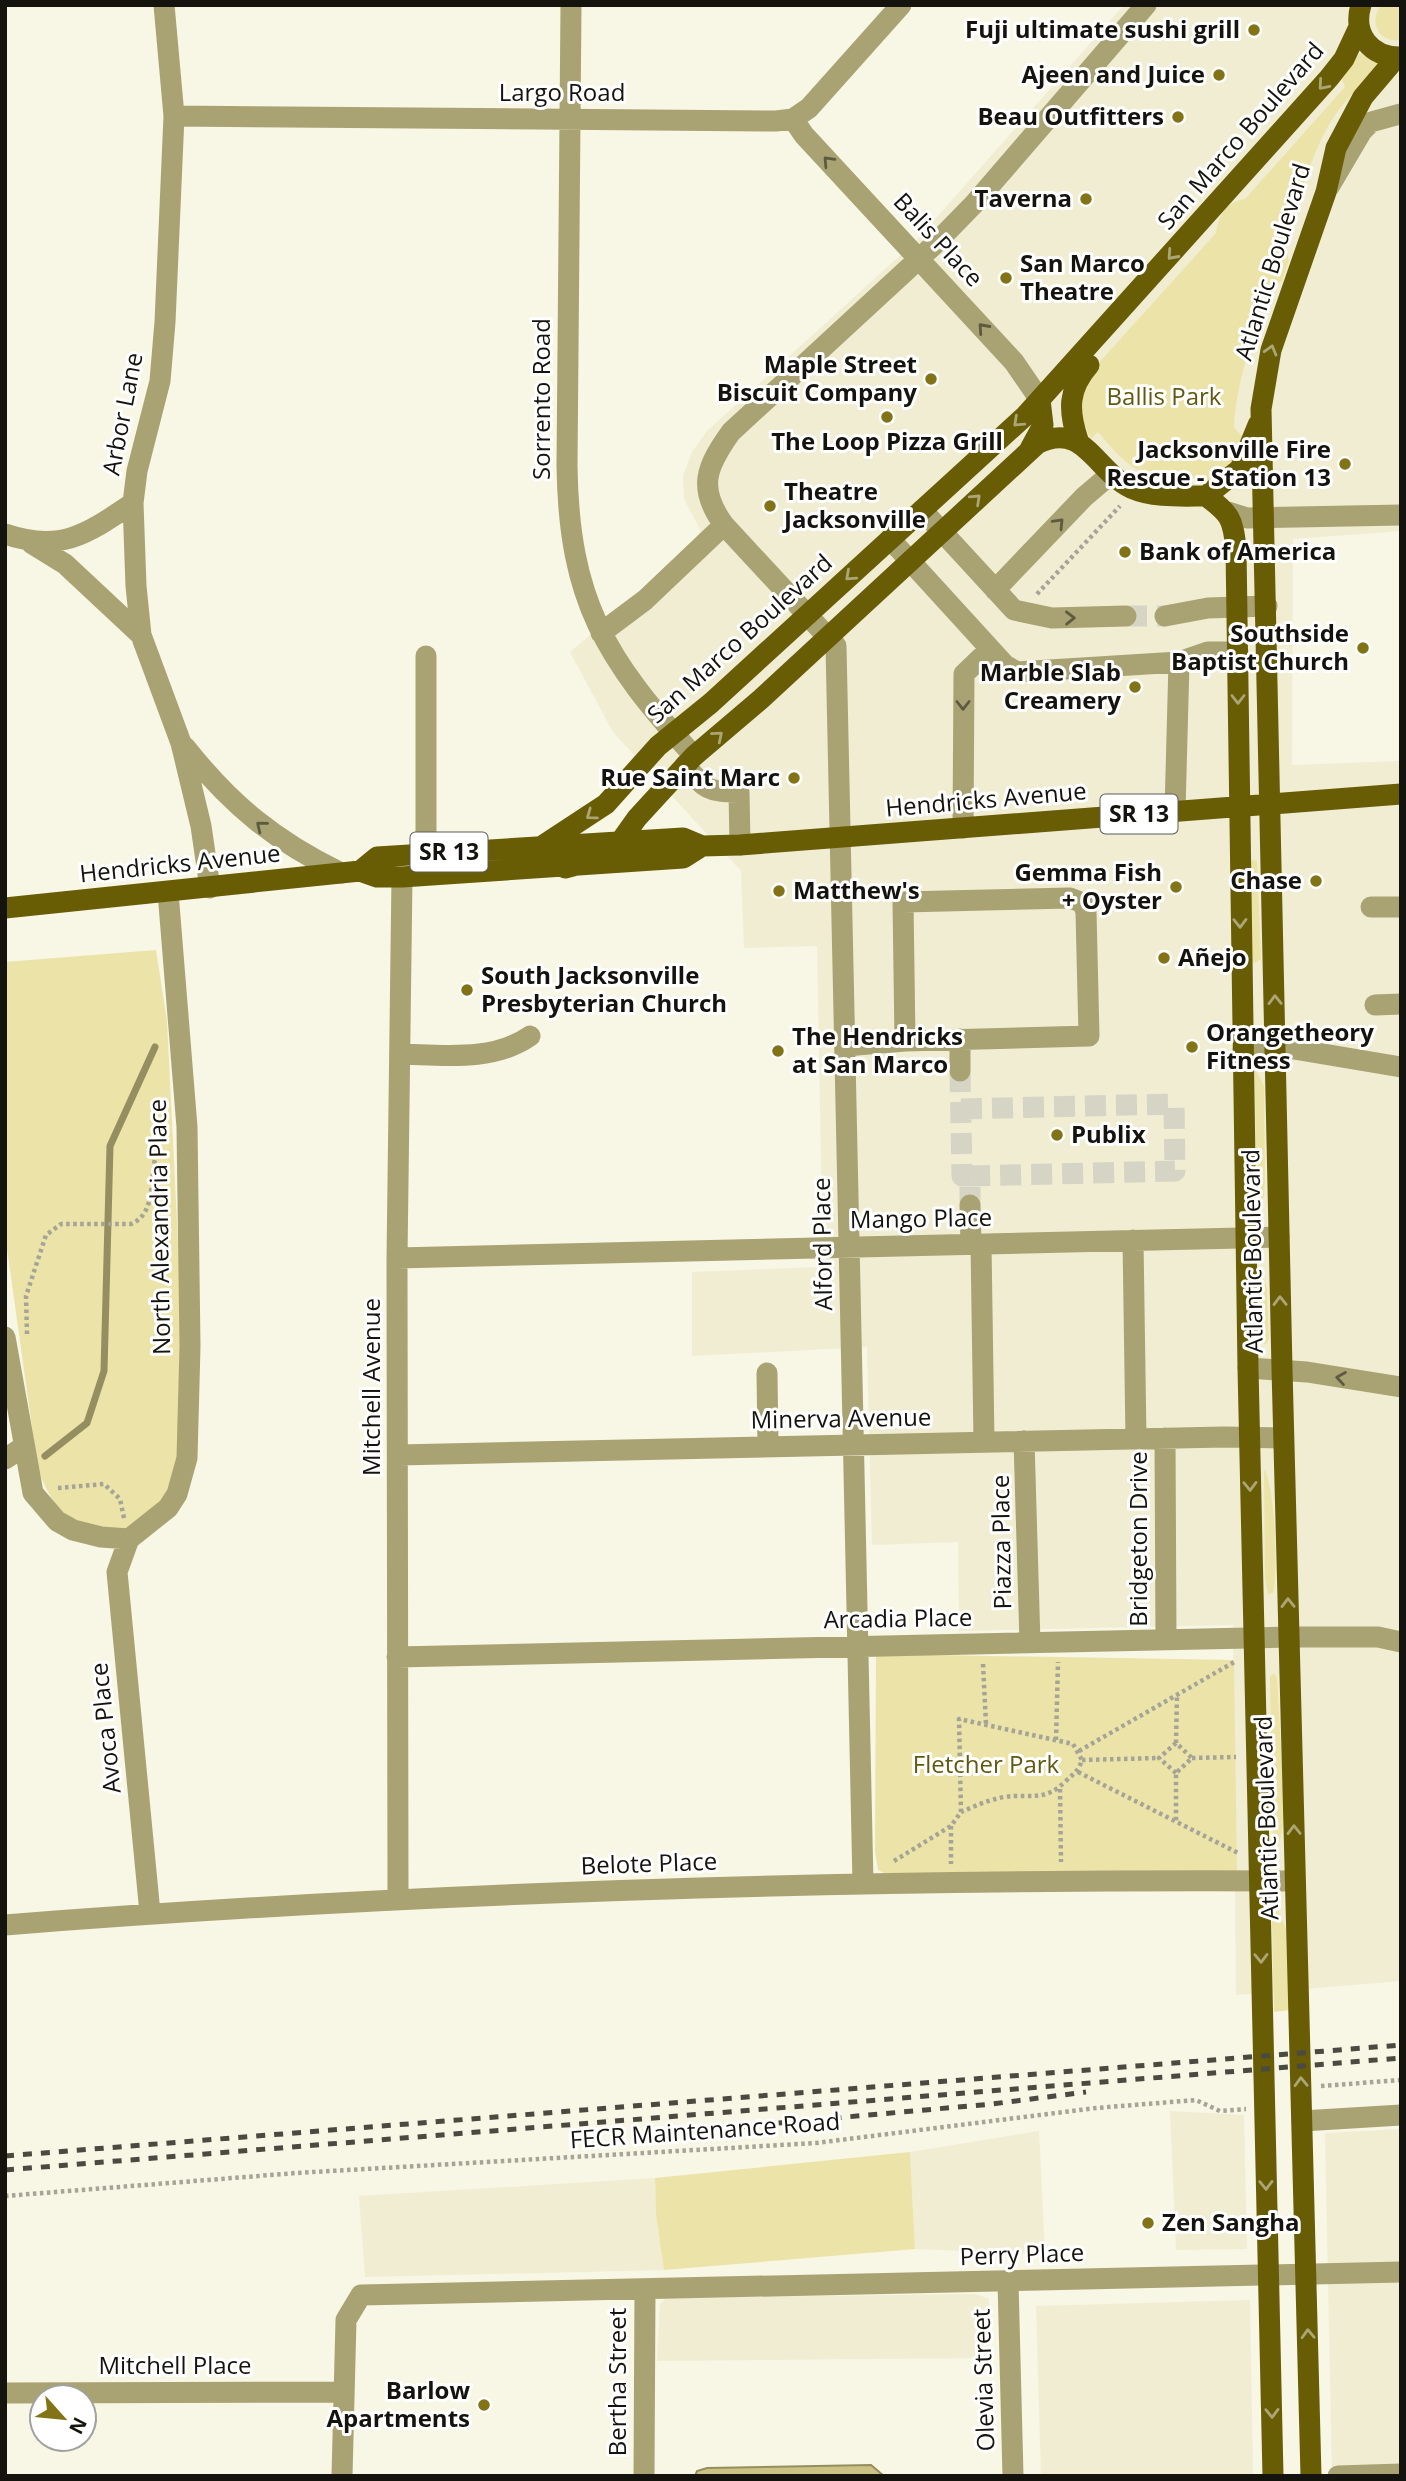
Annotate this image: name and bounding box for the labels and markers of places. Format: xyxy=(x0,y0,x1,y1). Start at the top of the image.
place label: Fuji ultimate sushi grill xyxy=(965,12,1240,45)
marker: Fuji ultimate sushi grill xyxy=(1246,22,1262,38)
place label: Ajeen and Juice xyxy=(1021,57,1205,90)
marker: Ajeen and Juice xyxy=(1211,67,1227,83)
place label: Beau Outfitters xyxy=(977,99,1164,132)
marker: Beau Outfitters xyxy=(1170,109,1186,125)
place label: Taverna xyxy=(975,181,1072,214)
marker: Taverna xyxy=(1078,191,1094,207)
place label: San Marco Theatre xyxy=(1020,246,1145,307)
marker: San Marco Theatre xyxy=(998,270,1014,286)
place label: Maple Street Biscuit Company xyxy=(717,347,917,408)
marker: Maple Street Biscuit Company xyxy=(923,371,939,387)
marker: The Loop Pizza Grill xyxy=(879,409,895,425)
place label: The Loop Pizza Grill xyxy=(771,424,1003,457)
place label: Jacksonville Fire Rescue - Station 13 xyxy=(1106,432,1331,493)
marker: Jacksonville Fire Rescue - Station 13 xyxy=(1337,456,1353,472)
place label: Theatre Jacksonville xyxy=(782,474,926,535)
marker: Theatre Jacksonville xyxy=(762,498,778,514)
place label: Bank of America xyxy=(1139,534,1336,567)
marker: Bank of America xyxy=(1117,544,1133,560)
place label: Southside Baptist Church xyxy=(1171,616,1349,677)
marker: Southside Baptist Church xyxy=(1355,640,1371,656)
place label: Marble Slab Creamery xyxy=(980,655,1121,716)
marker: Marble Slab Creamery xyxy=(1127,679,1143,695)
place label: Rue Saint Marc xyxy=(600,760,780,793)
marker: Rue Saint Marc xyxy=(786,770,802,786)
place label: Gemma Fish + Oyster xyxy=(1014,855,1162,916)
place label: Chase xyxy=(1230,863,1302,896)
place label: Matthew's xyxy=(793,873,920,906)
marker: Chase xyxy=(1308,873,1324,889)
marker: Gemma Fish + Oyster xyxy=(1168,879,1184,895)
marker: Matthew's xyxy=(771,883,787,899)
place label: Añejo xyxy=(1178,940,1247,973)
marker: Añejo xyxy=(1156,950,1172,966)
place label: South Jacksonville Presbyterian Church xyxy=(481,958,727,1019)
marker: South Jacksonville Presbyterian Church xyxy=(459,982,475,998)
place label: Orangetheory Fitness xyxy=(1206,1015,1374,1076)
place label: The Hendricks at San Marco xyxy=(792,1019,963,1080)
marker: Orangetheory Fitness xyxy=(1184,1039,1200,1055)
marker: The Hendricks at San Marco xyxy=(770,1043,786,1059)
place label: Publix xyxy=(1071,1117,1146,1150)
marker: Publix xyxy=(1049,1127,1065,1143)
place label: Zen Sangha xyxy=(1162,2205,1299,2238)
marker: Zen Sangha xyxy=(1140,2215,1156,2231)
place label: Barlow Apartments xyxy=(327,2373,470,2434)
marker: Barlow Apartments xyxy=(476,2397,492,2413)

